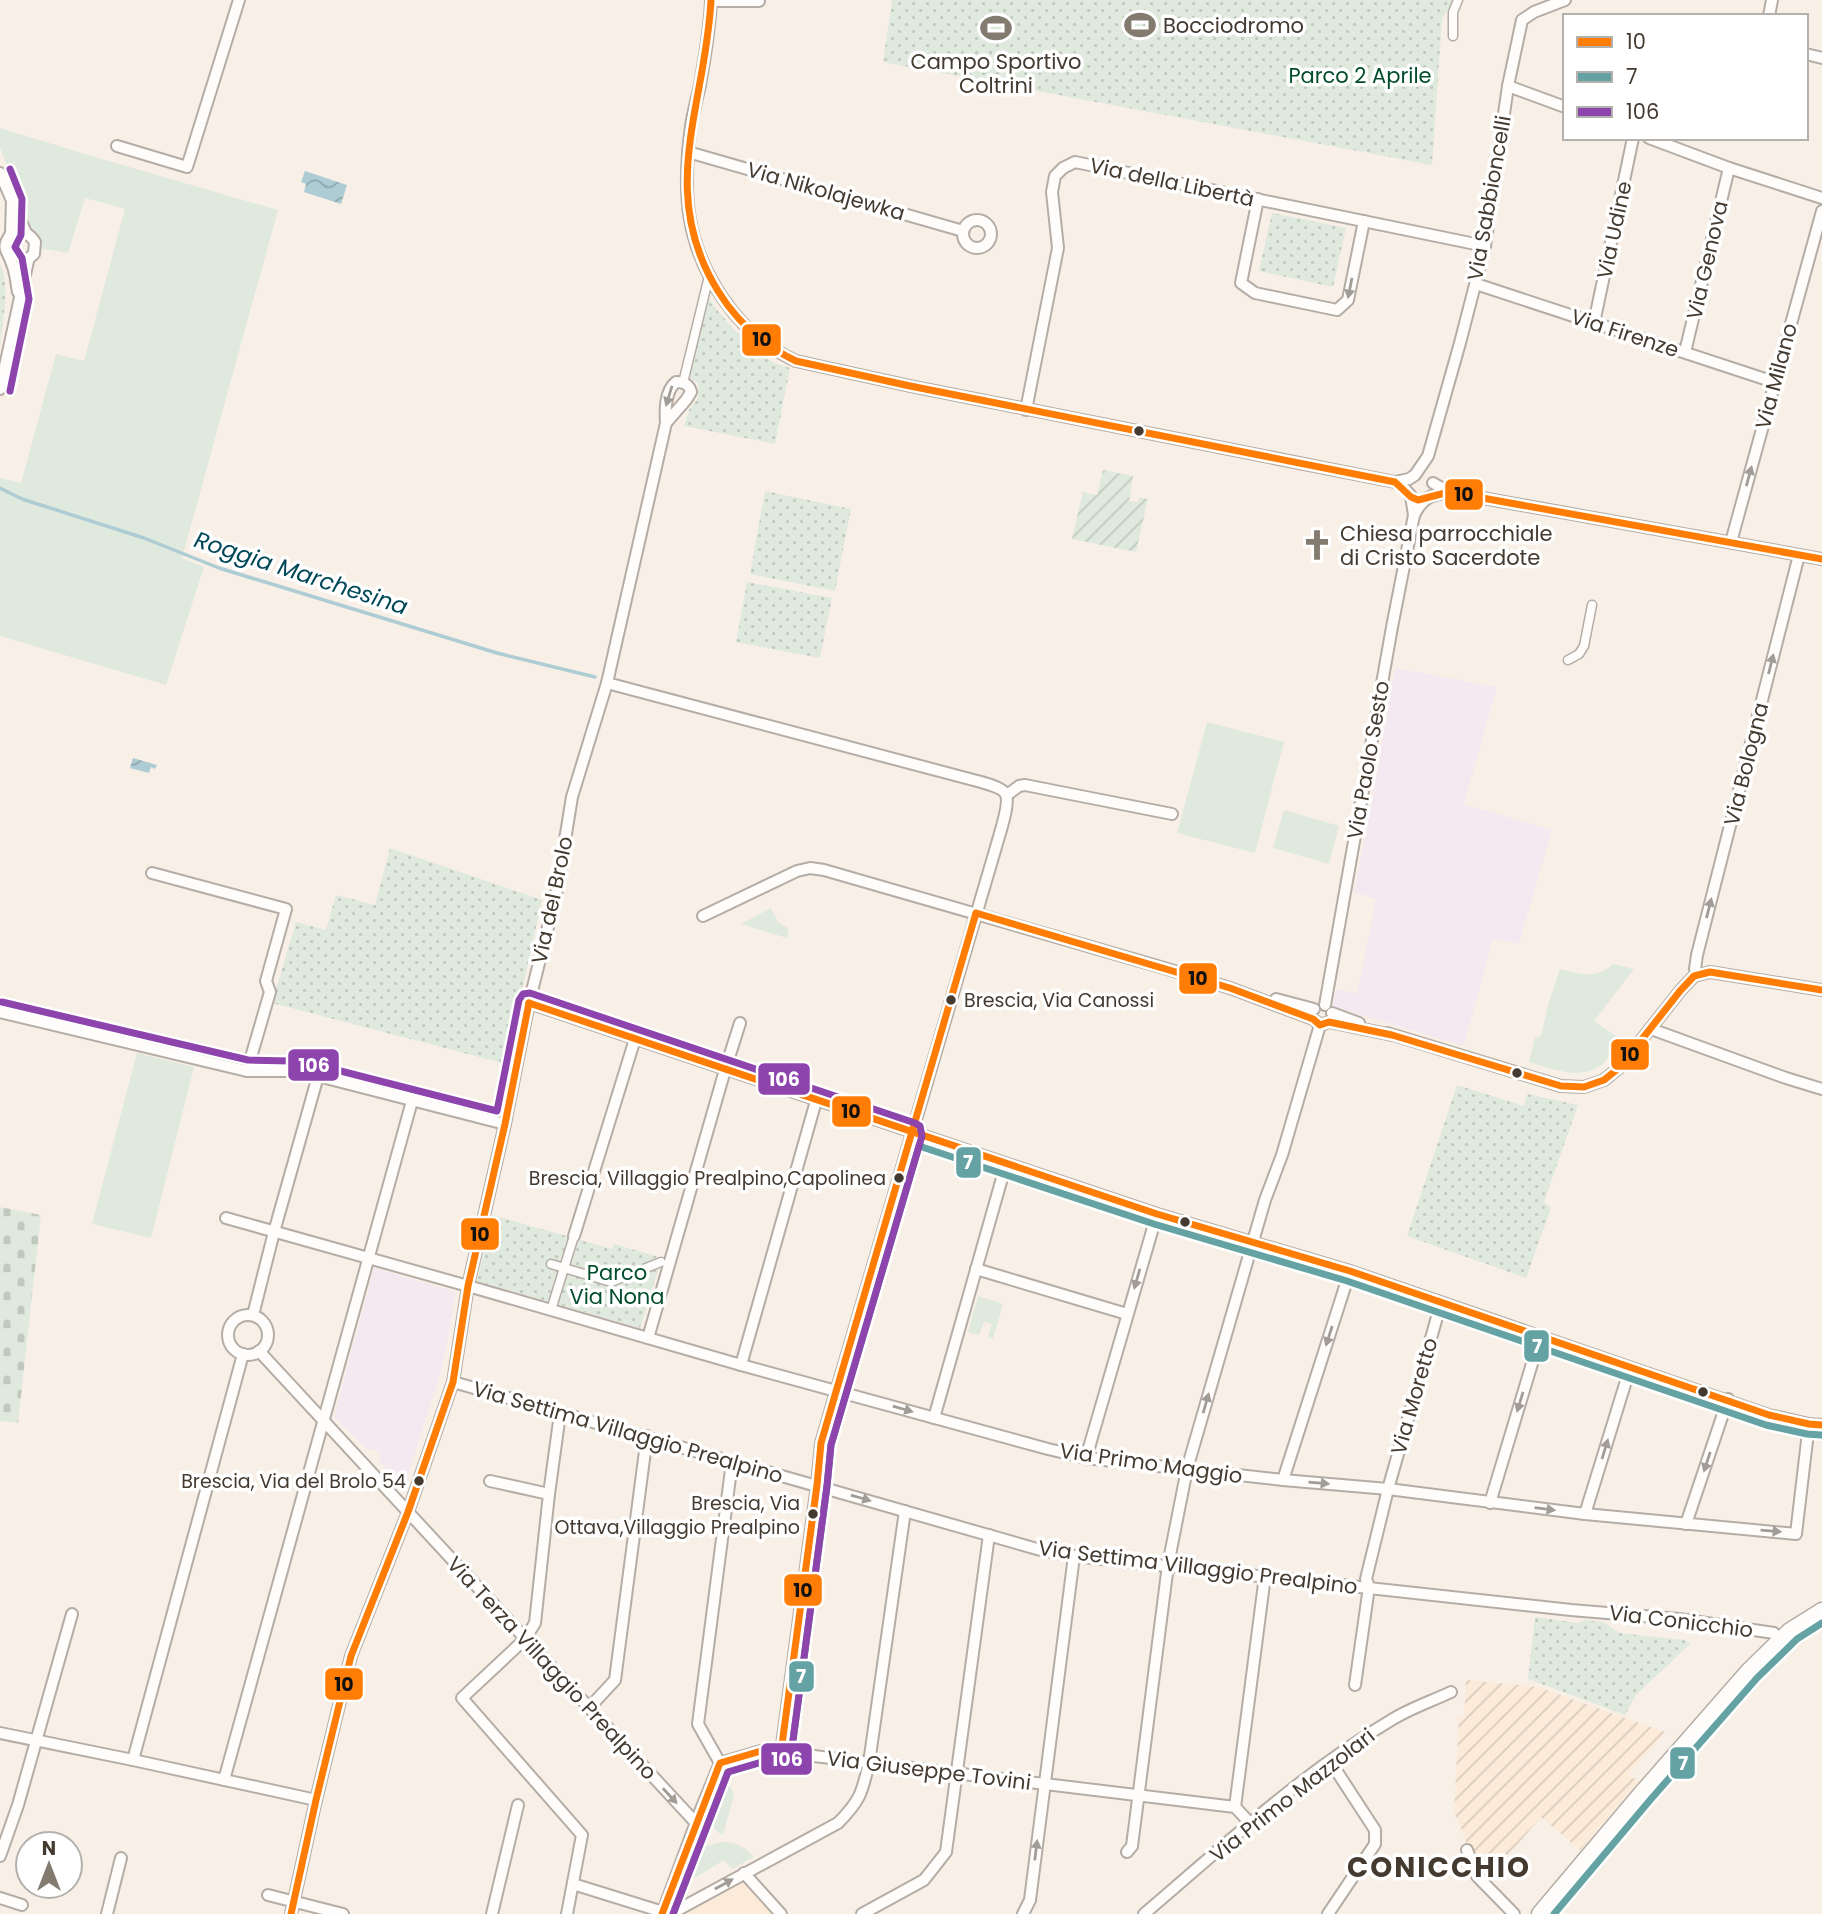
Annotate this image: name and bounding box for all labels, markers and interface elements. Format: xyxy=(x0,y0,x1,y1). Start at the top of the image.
sports icon: Bocciodromo xyxy=(1123,8,1157,42)
sports icon: Campo Sportivo Coltrini xyxy=(979,11,1013,45)
place label: Bocciodromo xyxy=(1163,11,1304,40)
legend xyxy=(1563,14,1808,140)
text: 10 xyxy=(1626,27,1646,56)
place label: Campo Sportivo Coltrini xyxy=(910,47,1082,100)
park label: Parco 2 Aprile xyxy=(1288,61,1432,90)
text: 7 xyxy=(1626,62,1637,91)
text: 106 xyxy=(1626,97,1659,126)
street label: Via Sabbioncelli xyxy=(1460,113,1518,283)
street label: Via della Libertà xyxy=(1087,150,1257,214)
street label: Via Nikolajewka xyxy=(744,155,908,227)
street label: Via Udine xyxy=(1590,178,1638,282)
street label: Via Genova xyxy=(1679,198,1735,322)
one-way arrow xyxy=(1345,277,1356,299)
street label: Via Firenze xyxy=(1567,302,1683,364)
street label: Via Milano xyxy=(1748,320,1804,432)
line badge: 10 xyxy=(741,323,782,357)
text: 10 xyxy=(752,326,772,353)
one-way arrow xyxy=(663,386,673,407)
unlabelled marker xyxy=(1132,424,1146,438)
one-way arrow xyxy=(1744,465,1755,487)
line badge: 10 xyxy=(1444,478,1484,511)
text: 10 xyxy=(1454,481,1474,508)
place label: Chiesa parrocchiale di Cristo Sacerdote xyxy=(1340,519,1553,572)
water label: Roggia Marchesina xyxy=(190,523,412,623)
church icon: Chiesa parrocchiale di Cristo Sacerdote xyxy=(1300,528,1334,562)
one-way arrow xyxy=(1766,653,1777,675)
street label: Via Paolo Sesto xyxy=(1340,678,1396,842)
street label: Via Bologna xyxy=(1717,699,1775,829)
street label: Via del Brolo xyxy=(524,833,580,967)
one-way arrow xyxy=(1704,897,1715,919)
line badge: 10 xyxy=(1178,962,1218,995)
text: 10 xyxy=(1188,965,1208,992)
place label: Brescia, Via Canossi xyxy=(964,987,1154,1014)
marker: Brescia, Via Canossi xyxy=(944,993,958,1007)
line badge: 10 xyxy=(1610,1038,1650,1071)
text: 10 xyxy=(1620,1041,1640,1068)
line badge: 106 xyxy=(287,1048,340,1082)
text: 106 xyxy=(298,1052,330,1079)
line badge: 106 xyxy=(757,1062,811,1096)
text: 106 xyxy=(768,1066,800,1093)
unlabelled marker xyxy=(1510,1066,1524,1080)
line badge: 10 xyxy=(831,1095,872,1128)
text: 10 xyxy=(841,1098,861,1125)
line badge: 7 xyxy=(955,1146,982,1179)
text: 7 xyxy=(963,1149,973,1176)
place label: Brescia, Villaggio Prealpino,Capolinea xyxy=(529,1165,886,1192)
marker: Brescia, Villaggio Prealpino,Capolinea xyxy=(892,1171,906,1185)
unlabelled marker xyxy=(1178,1215,1192,1229)
line badge: 10 xyxy=(460,1217,500,1251)
text: 10 xyxy=(470,1221,490,1248)
park label: Parco Via Nona xyxy=(569,1258,665,1311)
one-way arrow xyxy=(1132,1269,1142,1290)
one-way arrow xyxy=(1323,1326,1334,1347)
line badge: 7 xyxy=(1523,1329,1550,1363)
text: 7 xyxy=(1532,1333,1542,1360)
street label: Via Moretto xyxy=(1383,1334,1445,1458)
street label: Via Settima Villaggio Prealpino xyxy=(469,1374,787,1490)
unlabelled marker xyxy=(1696,1385,1710,1399)
one-way arrow xyxy=(1515,1392,1525,1413)
one-way arrow xyxy=(1201,1393,1211,1414)
one-way arrow xyxy=(892,1404,914,1415)
street label: Via Primo Maggio xyxy=(1058,1436,1244,1490)
one-way arrow xyxy=(1601,1438,1611,1459)
one-way arrow xyxy=(1701,1451,1712,1472)
place label: Brescia, Via del Brolo 54 xyxy=(181,1468,406,1495)
marker: Brescia, Via del Brolo 54 xyxy=(412,1474,426,1488)
one-way arrow xyxy=(1308,1478,1330,1489)
place label: Brescia, Via Ottava,Villaggio Prealpino xyxy=(555,1490,800,1541)
one-way arrow xyxy=(851,1493,872,1503)
one-way arrow xyxy=(1534,1504,1556,1515)
marker: Brescia, Via Ottava,Villaggio Prealpino xyxy=(806,1507,820,1521)
one-way arrow xyxy=(1760,1526,1782,1537)
street label: Via Settima Villaggio Prealpino xyxy=(1037,1533,1359,1601)
street label: Via Terza Villaggio Prealpino xyxy=(441,1550,663,1786)
line badge: 10 xyxy=(783,1573,823,1607)
text: 10 xyxy=(793,1577,813,1604)
street label: Via Conicchio xyxy=(1607,1598,1755,1644)
line badge: 7 xyxy=(788,1660,815,1693)
text: 7 xyxy=(796,1663,806,1690)
line badge: 10 xyxy=(324,1667,364,1701)
text: 10 xyxy=(334,1671,354,1698)
street label: Via Primo Mazzolari xyxy=(1203,1721,1381,1869)
line badge: 106 xyxy=(760,1742,813,1776)
street label: Via Giuseppe Tovini xyxy=(825,1743,1033,1797)
text: 106 xyxy=(771,1746,803,1773)
line badge: 7 xyxy=(1669,1746,1696,1780)
text: 7 xyxy=(1678,1750,1688,1777)
one-way arrow xyxy=(662,1787,678,1804)
north arrow xyxy=(14,1830,84,1900)
text: N xyxy=(42,1835,56,1862)
one-way arrow xyxy=(1031,1838,1042,1860)
district label: CONICCHIO xyxy=(1347,1848,1531,1887)
one-way arrow xyxy=(714,1878,734,1890)

